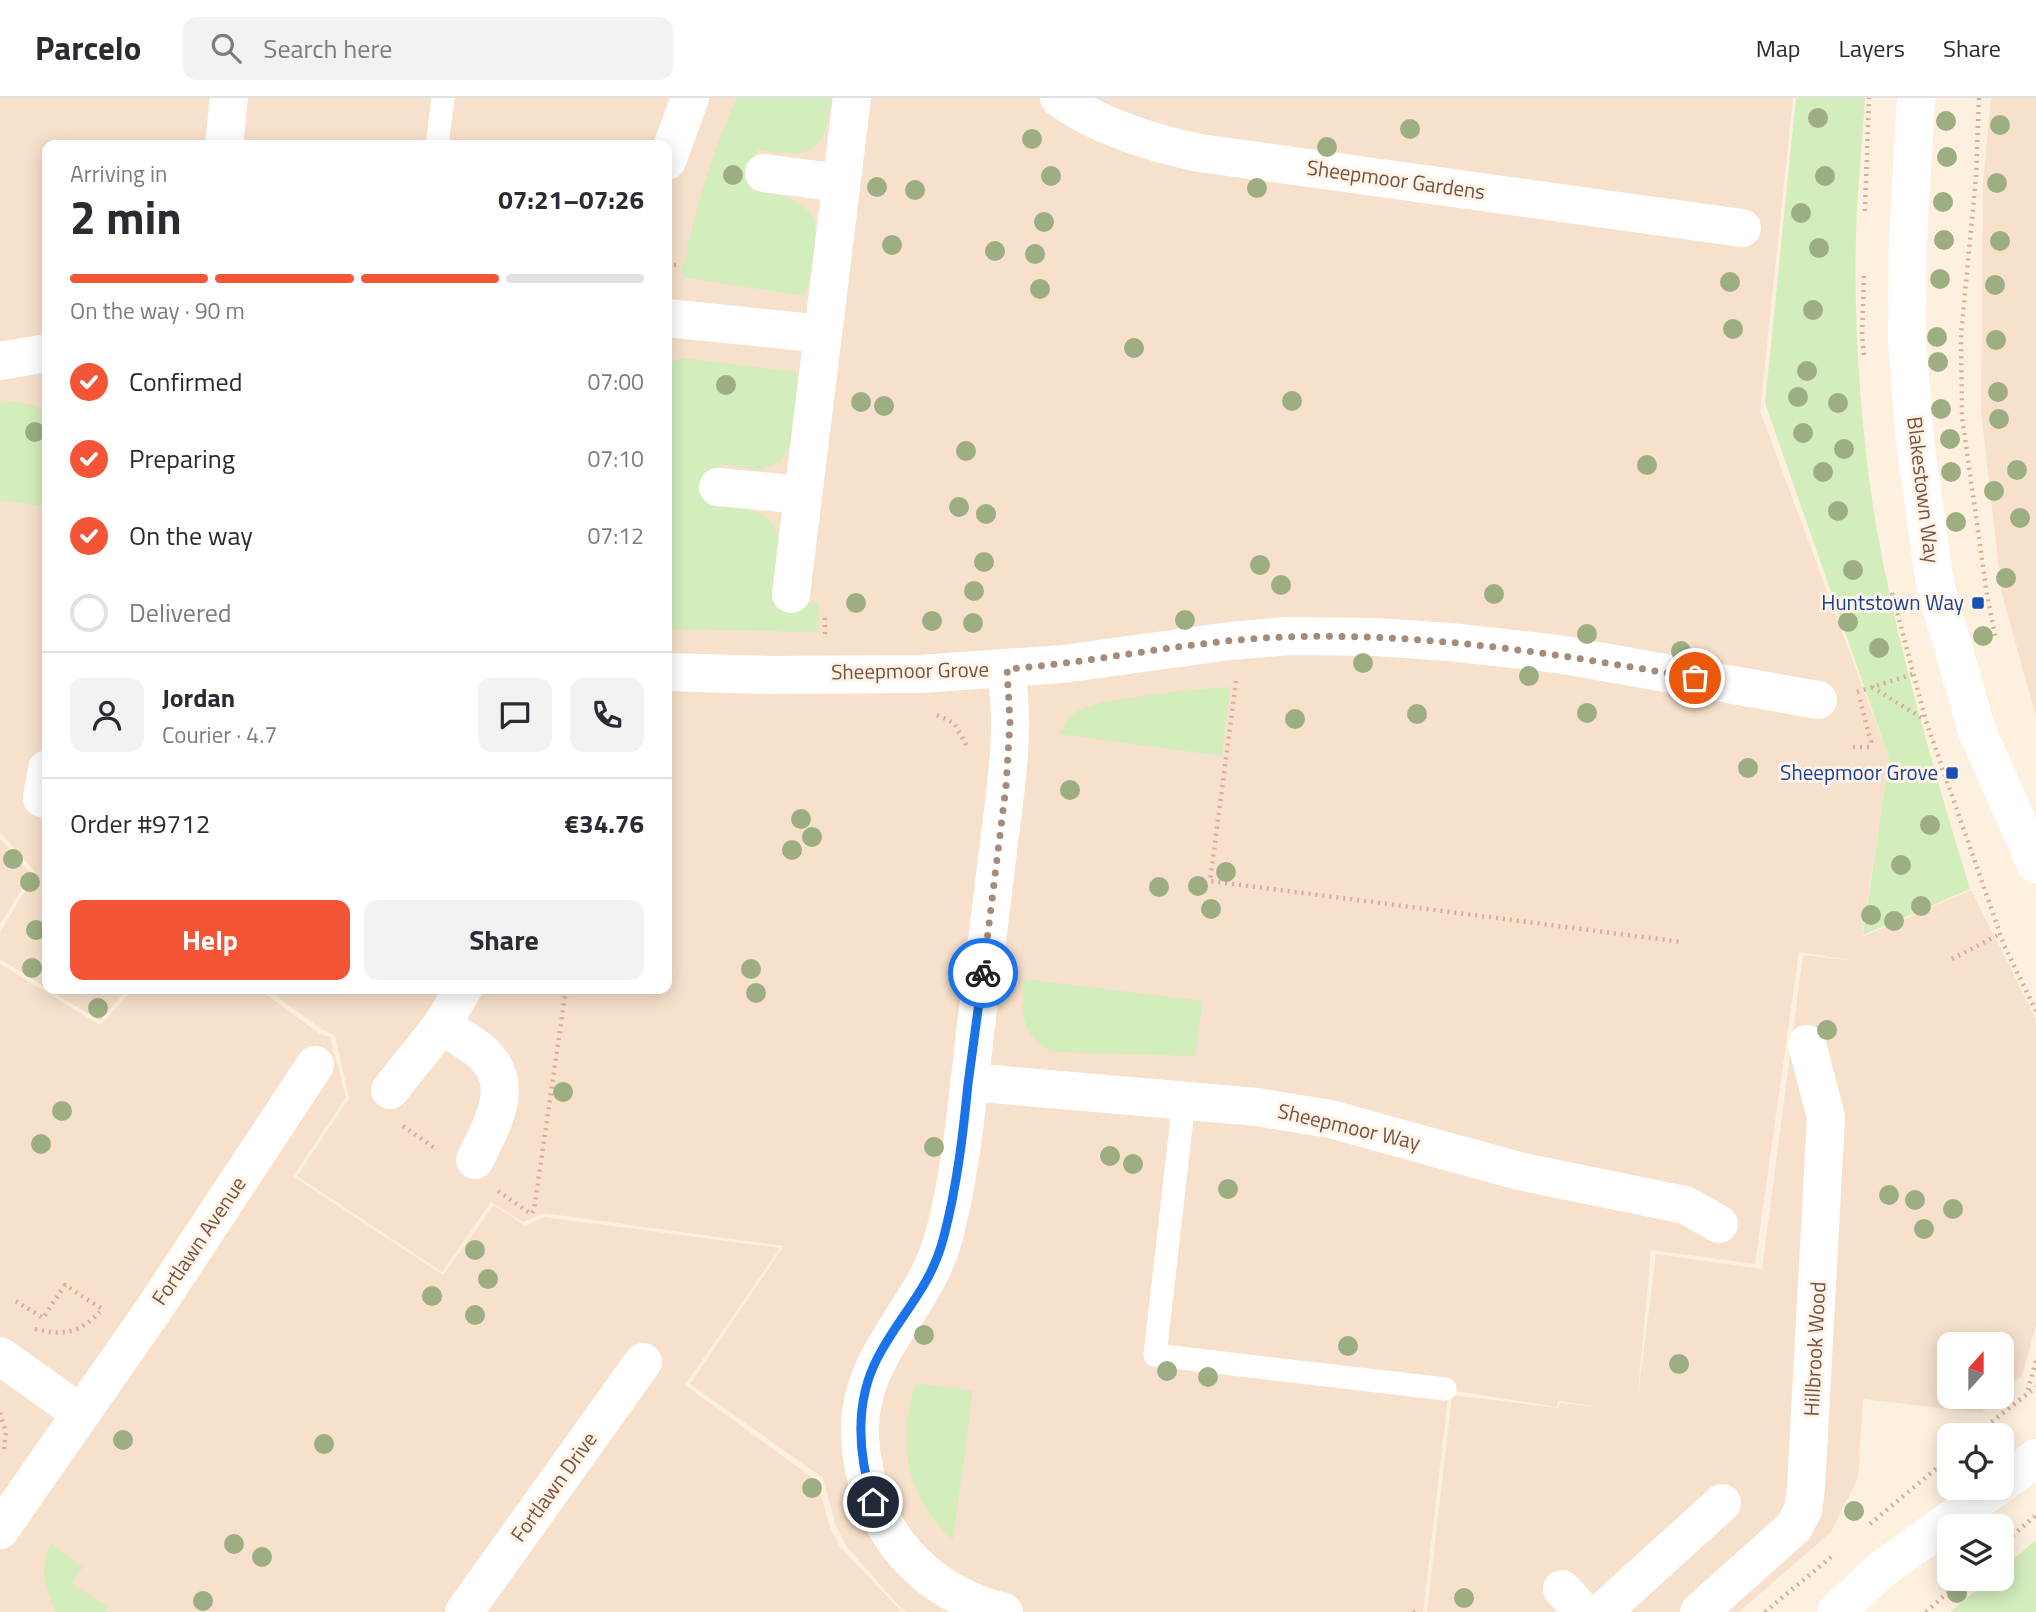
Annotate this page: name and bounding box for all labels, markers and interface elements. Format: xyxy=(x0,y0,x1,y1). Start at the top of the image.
search box xyxy=(183,17,673,80)
text: Parcelo xyxy=(35,23,141,73)
icon: search xyxy=(207,29,245,67)
text: Search here xyxy=(263,29,392,68)
text: Map xyxy=(1756,30,1801,66)
text: Layers xyxy=(1839,30,1905,66)
text: Share xyxy=(1943,30,2001,66)
street label: Sheepmoor Gardens xyxy=(1305,151,1487,207)
text: Arriving in xyxy=(70,156,167,191)
text: 07:21–07:26 xyxy=(498,180,644,219)
text: 2 min xyxy=(70,182,182,252)
text: On the way · 90 m xyxy=(70,293,245,328)
text: Confirmed xyxy=(129,362,243,401)
icon: check xyxy=(70,363,108,401)
text: 07:00 xyxy=(587,364,644,399)
street label: Blakestown Way xyxy=(1899,415,1949,565)
text: Preparing xyxy=(129,439,235,478)
icon: check xyxy=(70,440,108,478)
text: 07:10 xyxy=(587,441,644,476)
text: On the way xyxy=(129,516,253,555)
icon: check xyxy=(70,517,108,555)
text: 07:12 xyxy=(587,518,644,553)
place label: Huntstown Way xyxy=(1821,586,1964,618)
text: Delivered xyxy=(129,593,232,632)
marker: Huntstown Way xyxy=(1970,595,1986,611)
pin xyxy=(1665,648,1725,708)
street label: Sheepmoor Grove xyxy=(831,653,989,687)
icon: bag xyxy=(1676,659,1714,697)
button: person xyxy=(70,678,144,752)
text: Jordan xyxy=(162,678,235,717)
button: chat xyxy=(478,678,552,752)
button: phone xyxy=(570,678,644,752)
text: Courier · 4.7 xyxy=(162,717,277,752)
place label: Sheepmoor Grove xyxy=(1780,756,1938,788)
marker: Sheepmoor Grove xyxy=(1944,765,1960,781)
text: Order #9712 xyxy=(70,804,210,843)
text: €34.76 xyxy=(565,804,644,843)
button: Help xyxy=(70,900,350,980)
button: Share xyxy=(364,900,644,980)
courier xyxy=(948,938,1018,1008)
icon: bike xyxy=(964,954,1002,992)
street label: Sheepmoor Way xyxy=(1275,1094,1424,1158)
street label: Fortlawn Avenue xyxy=(143,1170,253,1311)
street label: Hillbrook Wood xyxy=(1794,1281,1834,1417)
north arrow xyxy=(1937,1332,2014,1409)
map controls xyxy=(1937,1332,2014,1591)
button: locate xyxy=(1937,1423,2014,1500)
street label: Fortlawn Drive xyxy=(502,1425,604,1548)
pin xyxy=(843,1472,903,1532)
icon: home xyxy=(854,1483,892,1521)
button: layers xyxy=(1937,1514,2014,1591)

